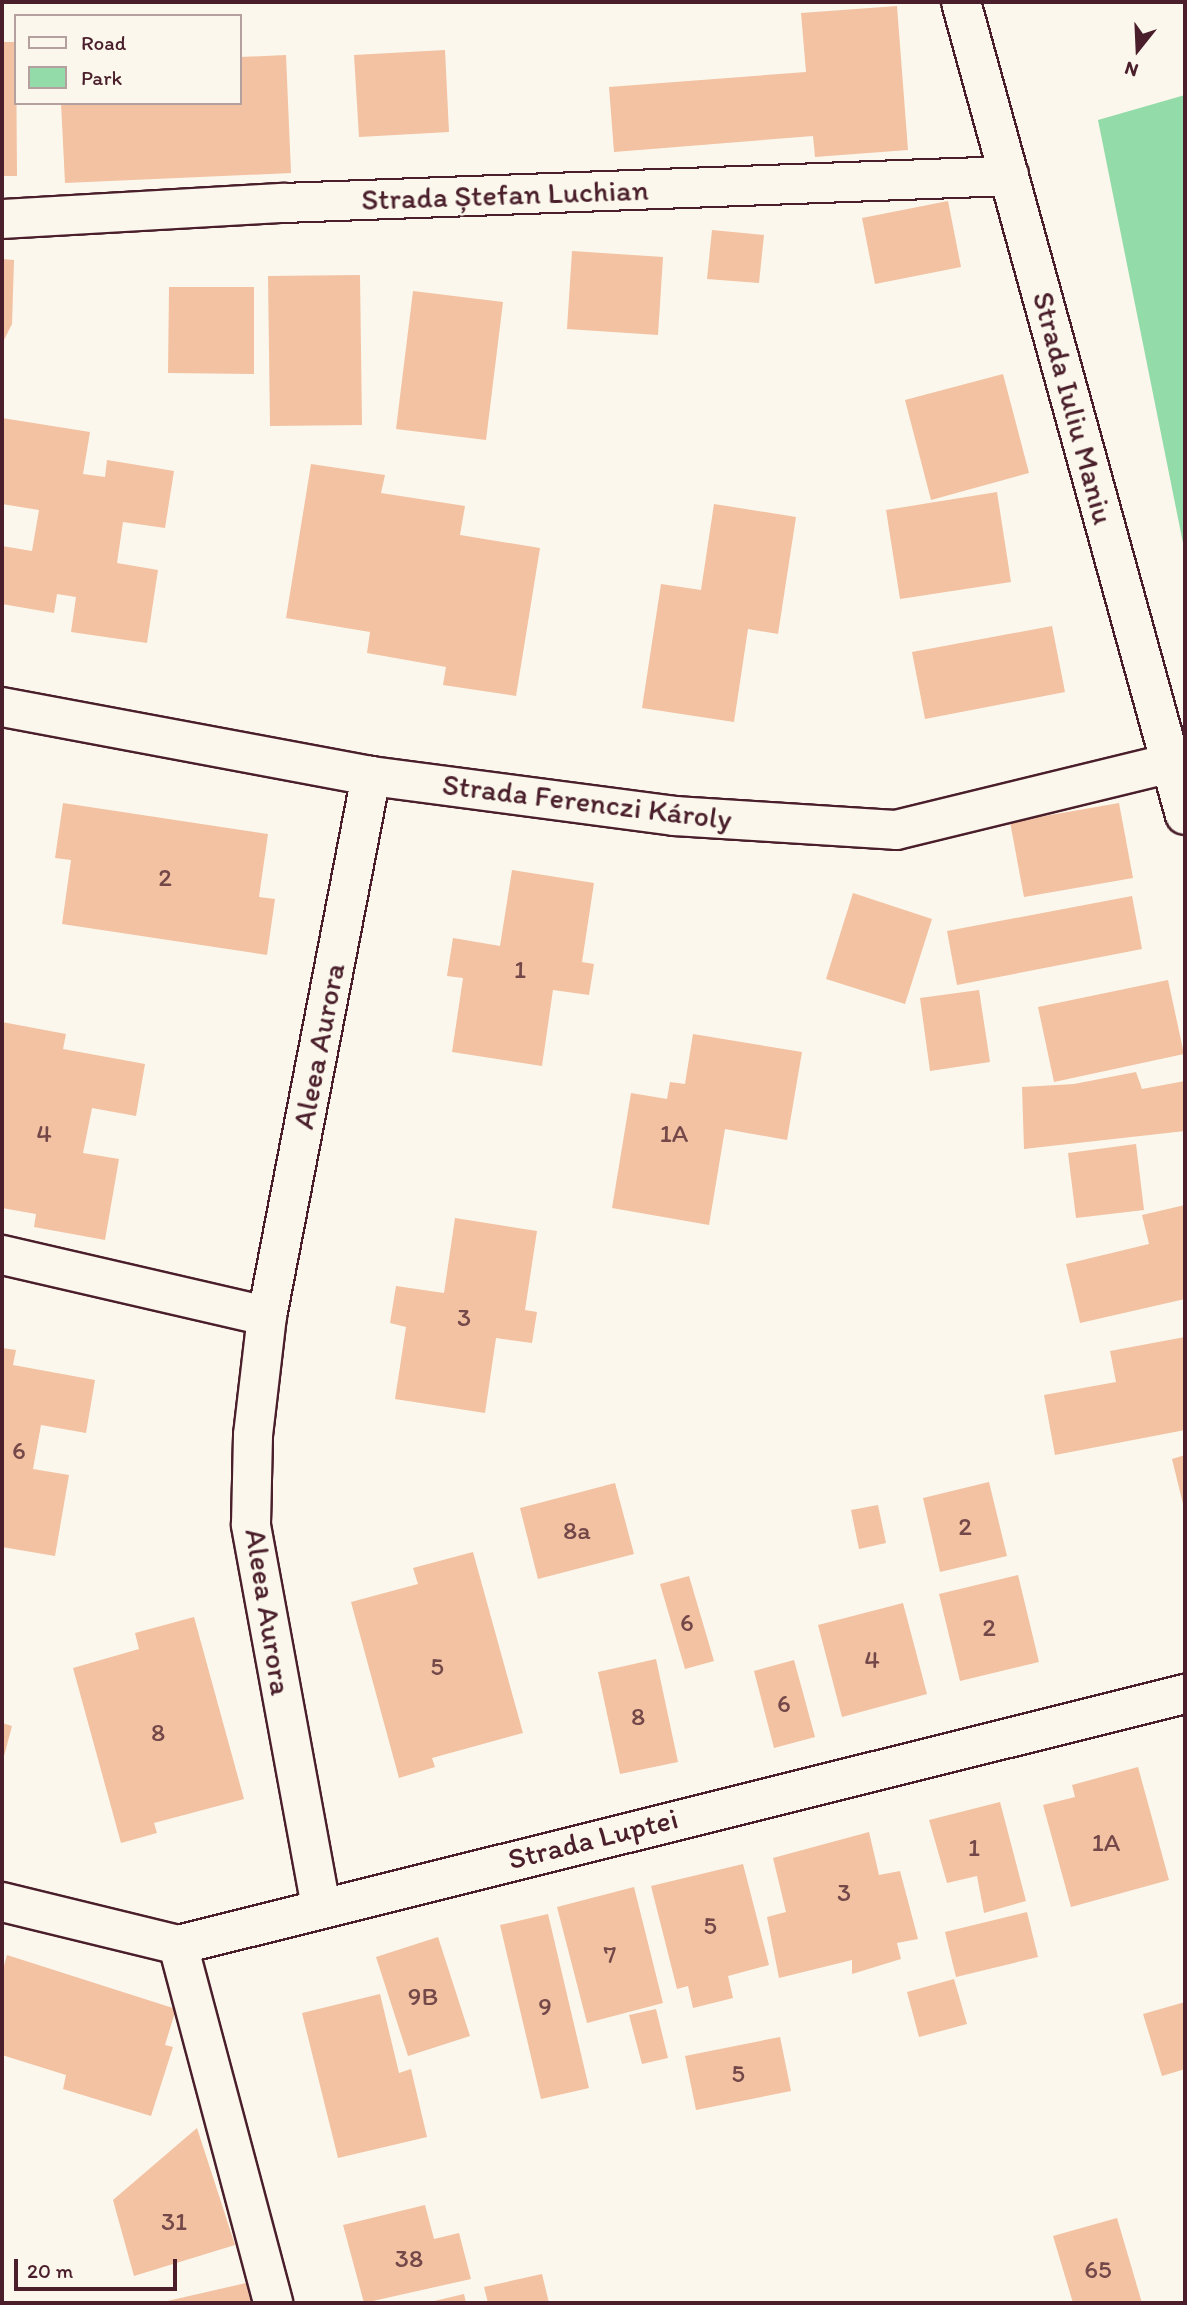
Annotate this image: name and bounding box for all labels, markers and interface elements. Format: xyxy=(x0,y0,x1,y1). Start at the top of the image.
legend xyxy=(14,14,242,105)
north arrow xyxy=(1103,14,1173,84)
text: Road xyxy=(81,30,126,55)
text: N xyxy=(1122,57,1141,82)
text: Park xyxy=(81,65,122,90)
street label: Strada Ștefan Luchian xyxy=(361,172,649,218)
street label: Strada Iuliu Maniu xyxy=(1024,287,1122,529)
street label: Strada Ferenczi Károly xyxy=(440,766,734,838)
house number: 2 xyxy=(158,862,172,894)
house number: 1 xyxy=(514,954,526,986)
street label: Aleea Aurora xyxy=(285,960,353,1132)
house number: 4 xyxy=(36,1118,52,1150)
house number: 1A xyxy=(660,1118,688,1150)
house number: 3 xyxy=(457,1302,471,1334)
house number: 6 xyxy=(12,1435,26,1467)
house number: 2 xyxy=(958,1511,972,1543)
house number: 8a xyxy=(563,1515,591,1547)
street label: Aleea Aurora xyxy=(237,1526,299,1698)
house number: 6 xyxy=(680,1607,694,1639)
house number: 2 xyxy=(982,1612,996,1644)
house number: 4 xyxy=(864,1644,880,1676)
house number: 5 xyxy=(430,1651,444,1683)
house number: 6 xyxy=(777,1688,791,1720)
house number: 8 xyxy=(631,1701,645,1733)
house number: 8 xyxy=(151,1717,165,1749)
street label: Strada Luptei xyxy=(505,1801,681,1877)
house number: 1A xyxy=(1092,1827,1120,1859)
house number: 1 xyxy=(968,1832,980,1864)
house number: 3 xyxy=(837,1877,851,1909)
house number: 5 xyxy=(703,1910,717,1942)
house number: 7 xyxy=(604,1939,616,1971)
house number: 9B xyxy=(408,1981,438,2013)
house number: 9 xyxy=(538,1991,552,2023)
house number: 5 xyxy=(731,2058,745,2090)
house number: 31 xyxy=(161,2206,187,2238)
house number: 38 xyxy=(395,2243,423,2275)
scale bar xyxy=(18,2246,180,2290)
house number: 65 xyxy=(1084,2254,1112,2286)
text: 20 m xyxy=(27,2258,73,2283)

